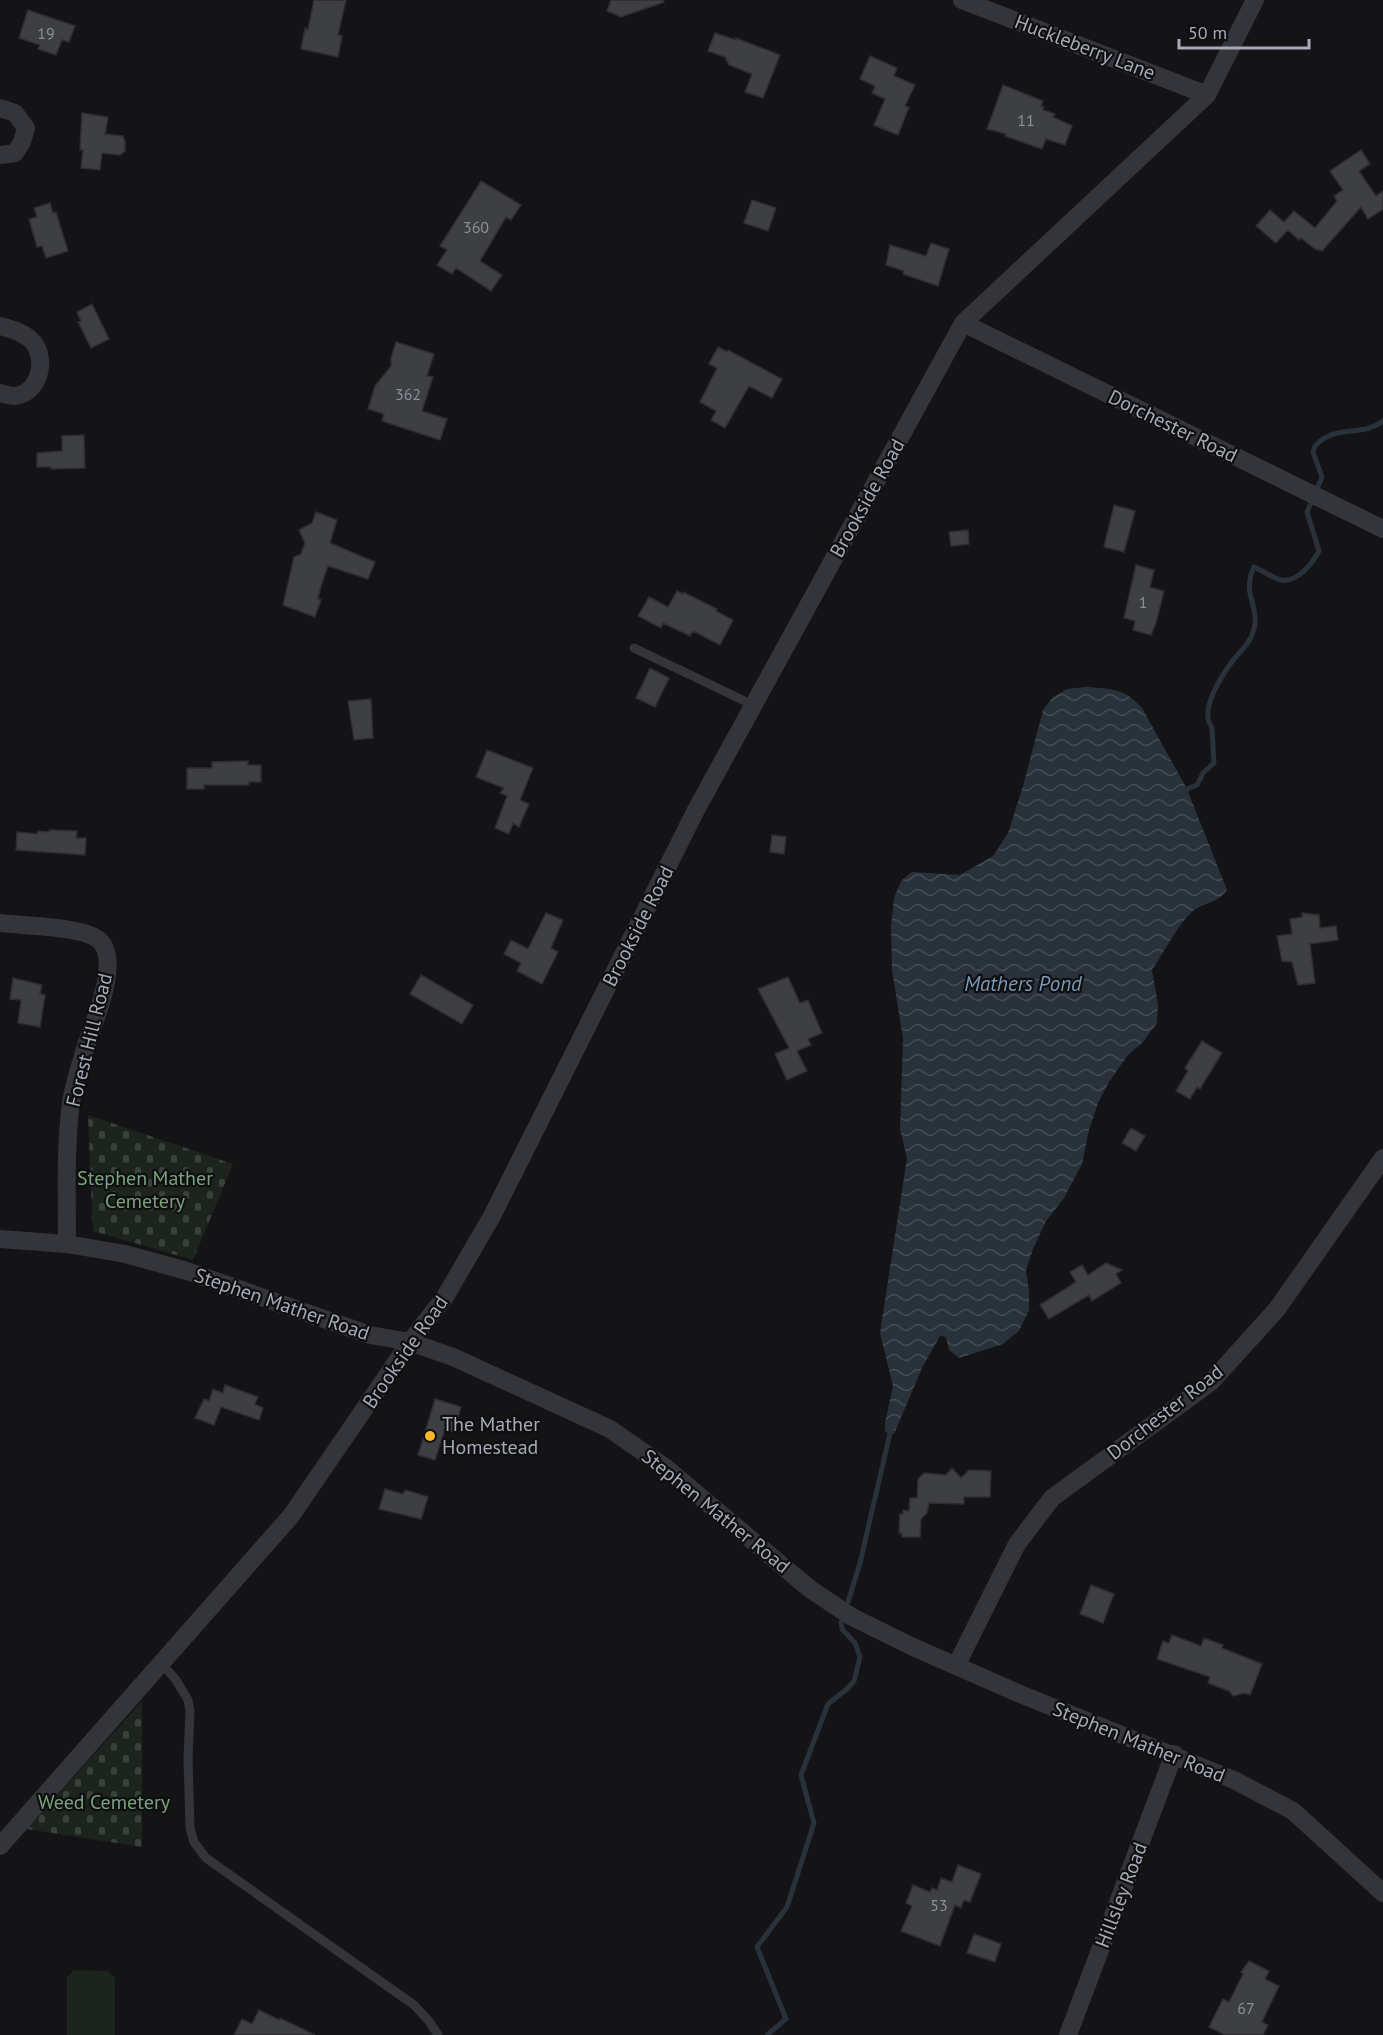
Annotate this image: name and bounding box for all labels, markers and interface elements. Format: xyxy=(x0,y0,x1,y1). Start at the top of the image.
street label: Huckleberry Lane xyxy=(1011,8,1159,86)
scale bar xyxy=(1179,12,1310,50)
text: 50 m xyxy=(1188,21,1227,44)
house number: 19 xyxy=(37,23,55,43)
house number: 11 xyxy=(1017,110,1035,130)
house number: 360 xyxy=(463,217,489,237)
house number: 362 xyxy=(395,384,421,404)
street label: Dorchester Road xyxy=(1104,384,1242,468)
street label: Brookside Road xyxy=(824,434,910,562)
house number: 1 xyxy=(1139,592,1147,612)
street label: Brookside Road xyxy=(596,861,680,991)
water label: Mathers Pond xyxy=(964,970,1083,997)
street label: Forest Hill Road xyxy=(60,971,118,1109)
park label: Stephen Mather Cemetery xyxy=(77,1165,213,1214)
street label: Stephen Mather Road xyxy=(191,1262,373,1346)
street label: Brookside Road xyxy=(357,1291,453,1413)
street label: Dorchester Road xyxy=(1102,1359,1228,1465)
place label: The Mather Homestead xyxy=(442,1411,540,1460)
marker: The Mather Homestead xyxy=(423,1429,437,1443)
street label: Stephen Mather Road xyxy=(636,1443,796,1579)
street label: Stephen Mather Road xyxy=(1049,1696,1229,1788)
park label: Weed Cemetery xyxy=(38,1789,171,1815)
street label: Hillsley Road xyxy=(1089,1839,1153,1951)
house number: 53 xyxy=(930,1895,948,1915)
house number: 67 xyxy=(1237,1998,1255,2018)

